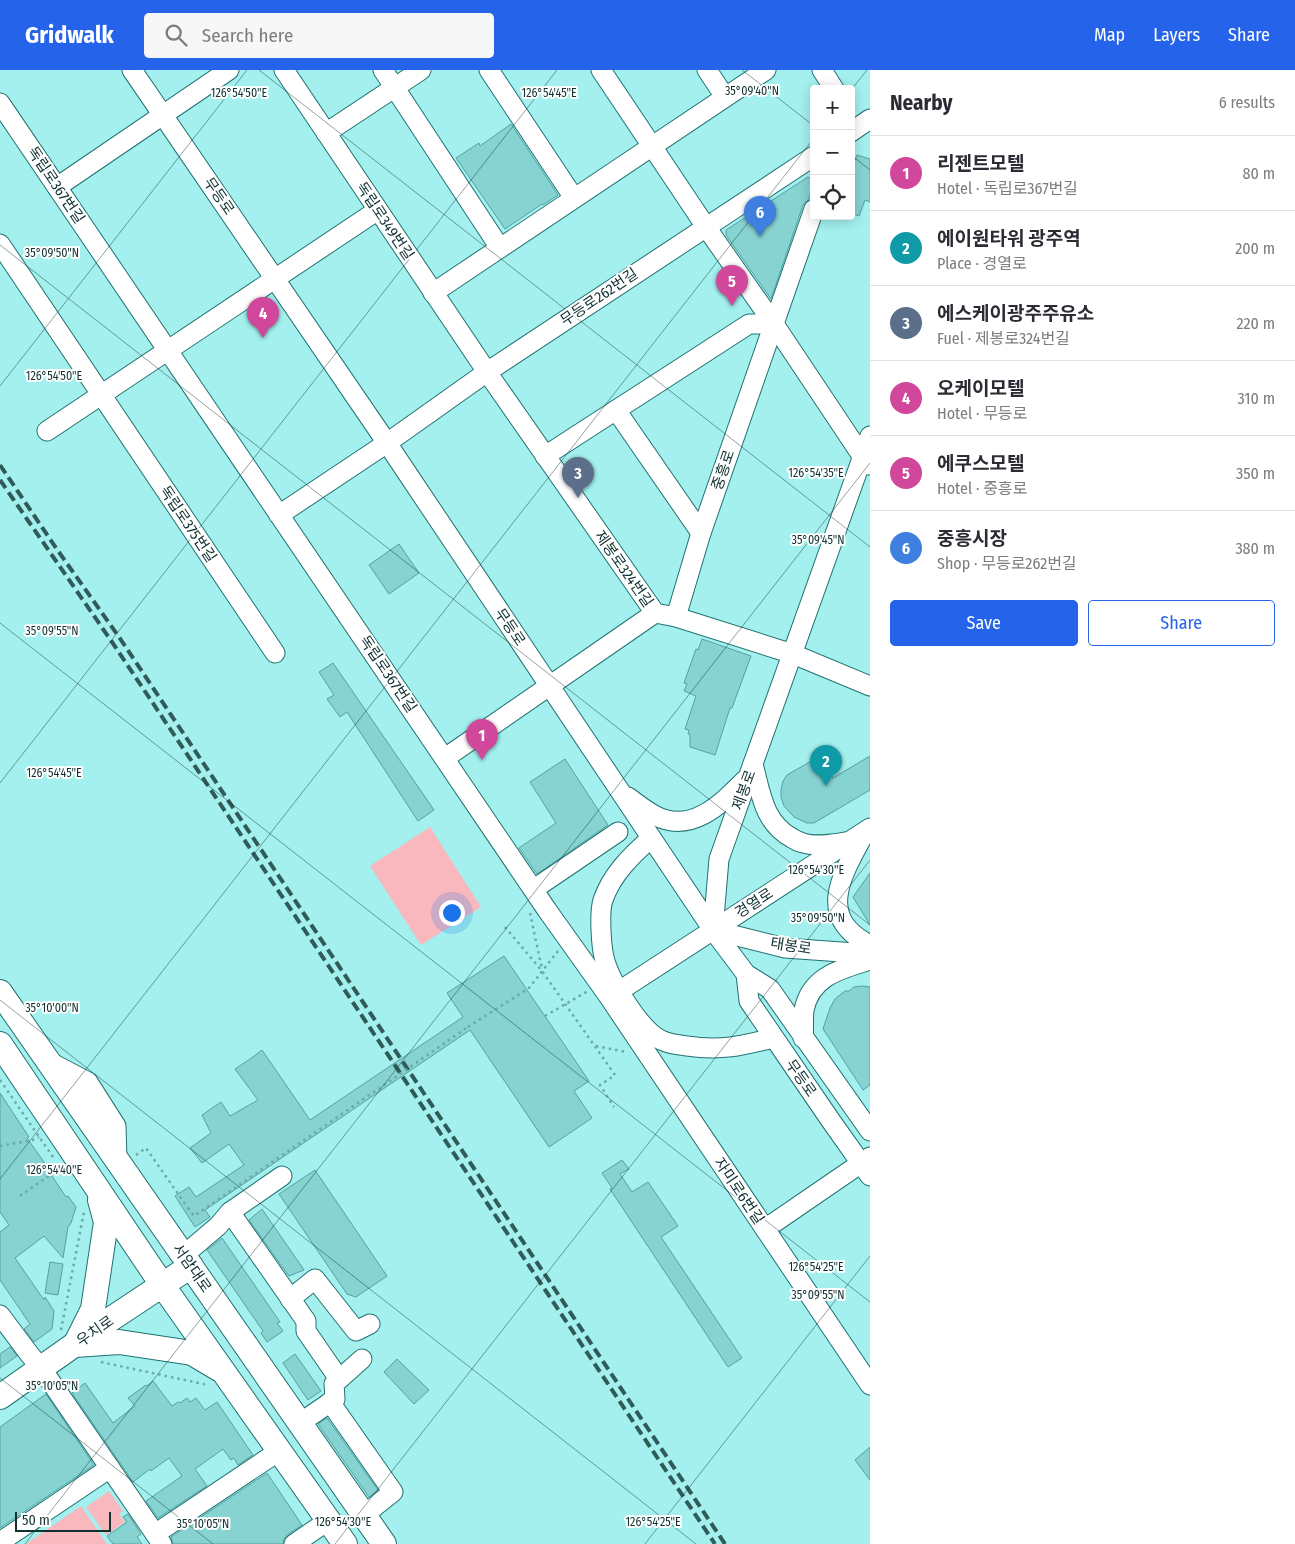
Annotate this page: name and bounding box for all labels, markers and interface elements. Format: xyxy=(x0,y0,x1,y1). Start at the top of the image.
search box xyxy=(144,13,494,58)
text: Gridwalk xyxy=(25,21,114,49)
icon: search xyxy=(162,21,190,49)
text: Search here xyxy=(202,24,293,47)
text: Map xyxy=(1094,24,1125,46)
text: Layers xyxy=(1153,24,1200,46)
text: Share xyxy=(1228,24,1270,46)
text: 35°09'40"N xyxy=(725,84,779,98)
map controls xyxy=(810,85,855,220)
button: + xyxy=(810,85,855,130)
text: 126°54'50"E xyxy=(211,86,268,100)
text: 126°54'45"E xyxy=(521,86,577,100)
text: Nearby xyxy=(890,90,952,116)
text: 6 results xyxy=(1219,93,1275,112)
button: − xyxy=(810,130,855,175)
street label: 독립로367번길 xyxy=(24,143,88,227)
text: 리젠트모텔 xyxy=(937,152,1024,175)
text: 1 xyxy=(903,164,909,183)
text: 80 m xyxy=(1243,164,1275,183)
street label: 무등로 xyxy=(200,174,238,218)
button: locate xyxy=(810,175,855,220)
street label: 독립로349번길 xyxy=(352,179,418,263)
text: Hotel · 독립로367번길 xyxy=(937,179,1078,198)
pin: 6 xyxy=(744,196,776,237)
text: 에이원타워 광주역 xyxy=(937,227,1081,250)
text: 2 xyxy=(902,239,910,258)
text: 200 m xyxy=(1235,239,1275,258)
text: 35°09'50"N xyxy=(25,246,79,260)
text: Place · 경열로 xyxy=(937,254,1027,273)
street label: 무등로262번길 xyxy=(557,265,641,329)
pin: 5 xyxy=(716,265,748,306)
pin: 4 xyxy=(247,297,279,338)
text: 에스케이광주주유소 xyxy=(937,302,1094,325)
text: 3 xyxy=(902,314,910,333)
text: 220 m xyxy=(1236,314,1275,333)
text: Fuel · 제봉로324번길 xyxy=(937,329,1070,348)
text: 126°54'50"E xyxy=(26,369,83,383)
text: 오케이모텔 xyxy=(937,377,1024,400)
text: 4 xyxy=(902,389,910,408)
text: 310 m xyxy=(1238,389,1275,408)
text: Hotel · 무등로 xyxy=(937,404,1027,423)
street label: 중흥로 xyxy=(708,447,738,493)
text: 에쿠스모텔 xyxy=(937,452,1024,475)
pin: 3 xyxy=(562,457,594,498)
text: 5 xyxy=(902,464,910,483)
text: 350 m xyxy=(1236,464,1275,483)
text: 126°54'35"E xyxy=(788,466,844,480)
text: Hotel · 중흥로 xyxy=(937,479,1027,498)
street label: 독립로375번길 xyxy=(156,482,220,566)
street label: 제봉로324번길 xyxy=(591,527,657,611)
text: 중흥시장 xyxy=(937,527,1007,550)
text: 35°09'45"N xyxy=(791,533,845,547)
text: 6 xyxy=(902,539,910,558)
text: 380 m xyxy=(1235,539,1275,558)
text: Shop · 무등로262번길 xyxy=(937,554,1077,573)
button: Save xyxy=(890,600,1078,646)
button: Share xyxy=(1088,600,1275,646)
street label: 무등로 xyxy=(491,605,529,649)
text: 35°09'55"N xyxy=(25,624,79,638)
street label: 독립로367번길 xyxy=(356,632,420,716)
pin: 1 xyxy=(466,719,498,760)
pin: 2 xyxy=(810,745,842,786)
text: 126°54'45"E xyxy=(26,766,82,780)
street label: 제봉로 xyxy=(728,767,760,813)
text: 126°54'30"E xyxy=(788,863,845,877)
street label: 경열로 xyxy=(732,884,776,922)
your location xyxy=(439,900,465,926)
text: 35°09'50"N xyxy=(791,911,845,925)
street label: 태봉로 xyxy=(769,934,813,958)
text: 35°10'00"N xyxy=(25,1001,79,1015)
street label: 무등로 xyxy=(782,1056,820,1100)
street label: 자미로6번길 xyxy=(710,1154,768,1228)
text: 126°54'40"E xyxy=(26,1163,82,1177)
street label: 서암대로 xyxy=(169,1240,215,1296)
text: 126°54'25"E xyxy=(788,1260,844,1274)
text: 35°09'55"N xyxy=(791,1288,845,1302)
street label: 우치로 xyxy=(73,1312,117,1350)
text: 35°10'05"N xyxy=(26,1379,78,1393)
scale bar xyxy=(15,1509,111,1532)
text: 50 m xyxy=(22,1512,50,1529)
text: 126°54'30"E xyxy=(315,1515,372,1529)
text: 126°54'25"E xyxy=(625,1515,681,1529)
text: 35°10'05"N xyxy=(177,1517,229,1531)

